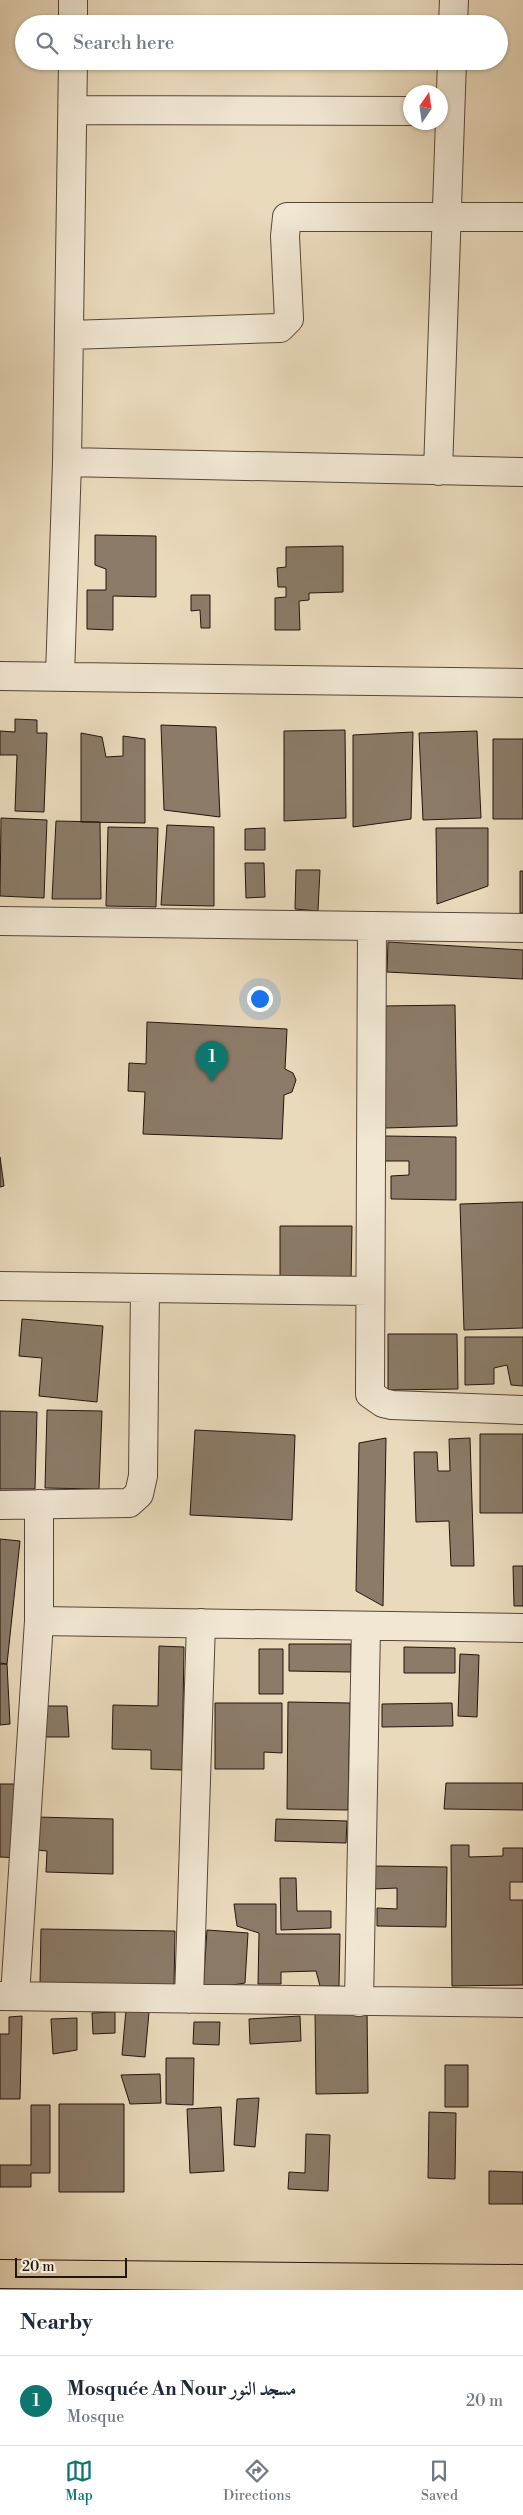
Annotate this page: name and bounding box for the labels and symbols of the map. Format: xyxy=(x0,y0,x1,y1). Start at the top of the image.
north arrow xyxy=(403,85,448,130)
your location xyxy=(247,986,273,1012)
pin: 1 xyxy=(196,1041,228,1082)
scale bar xyxy=(15,2255,128,2278)

